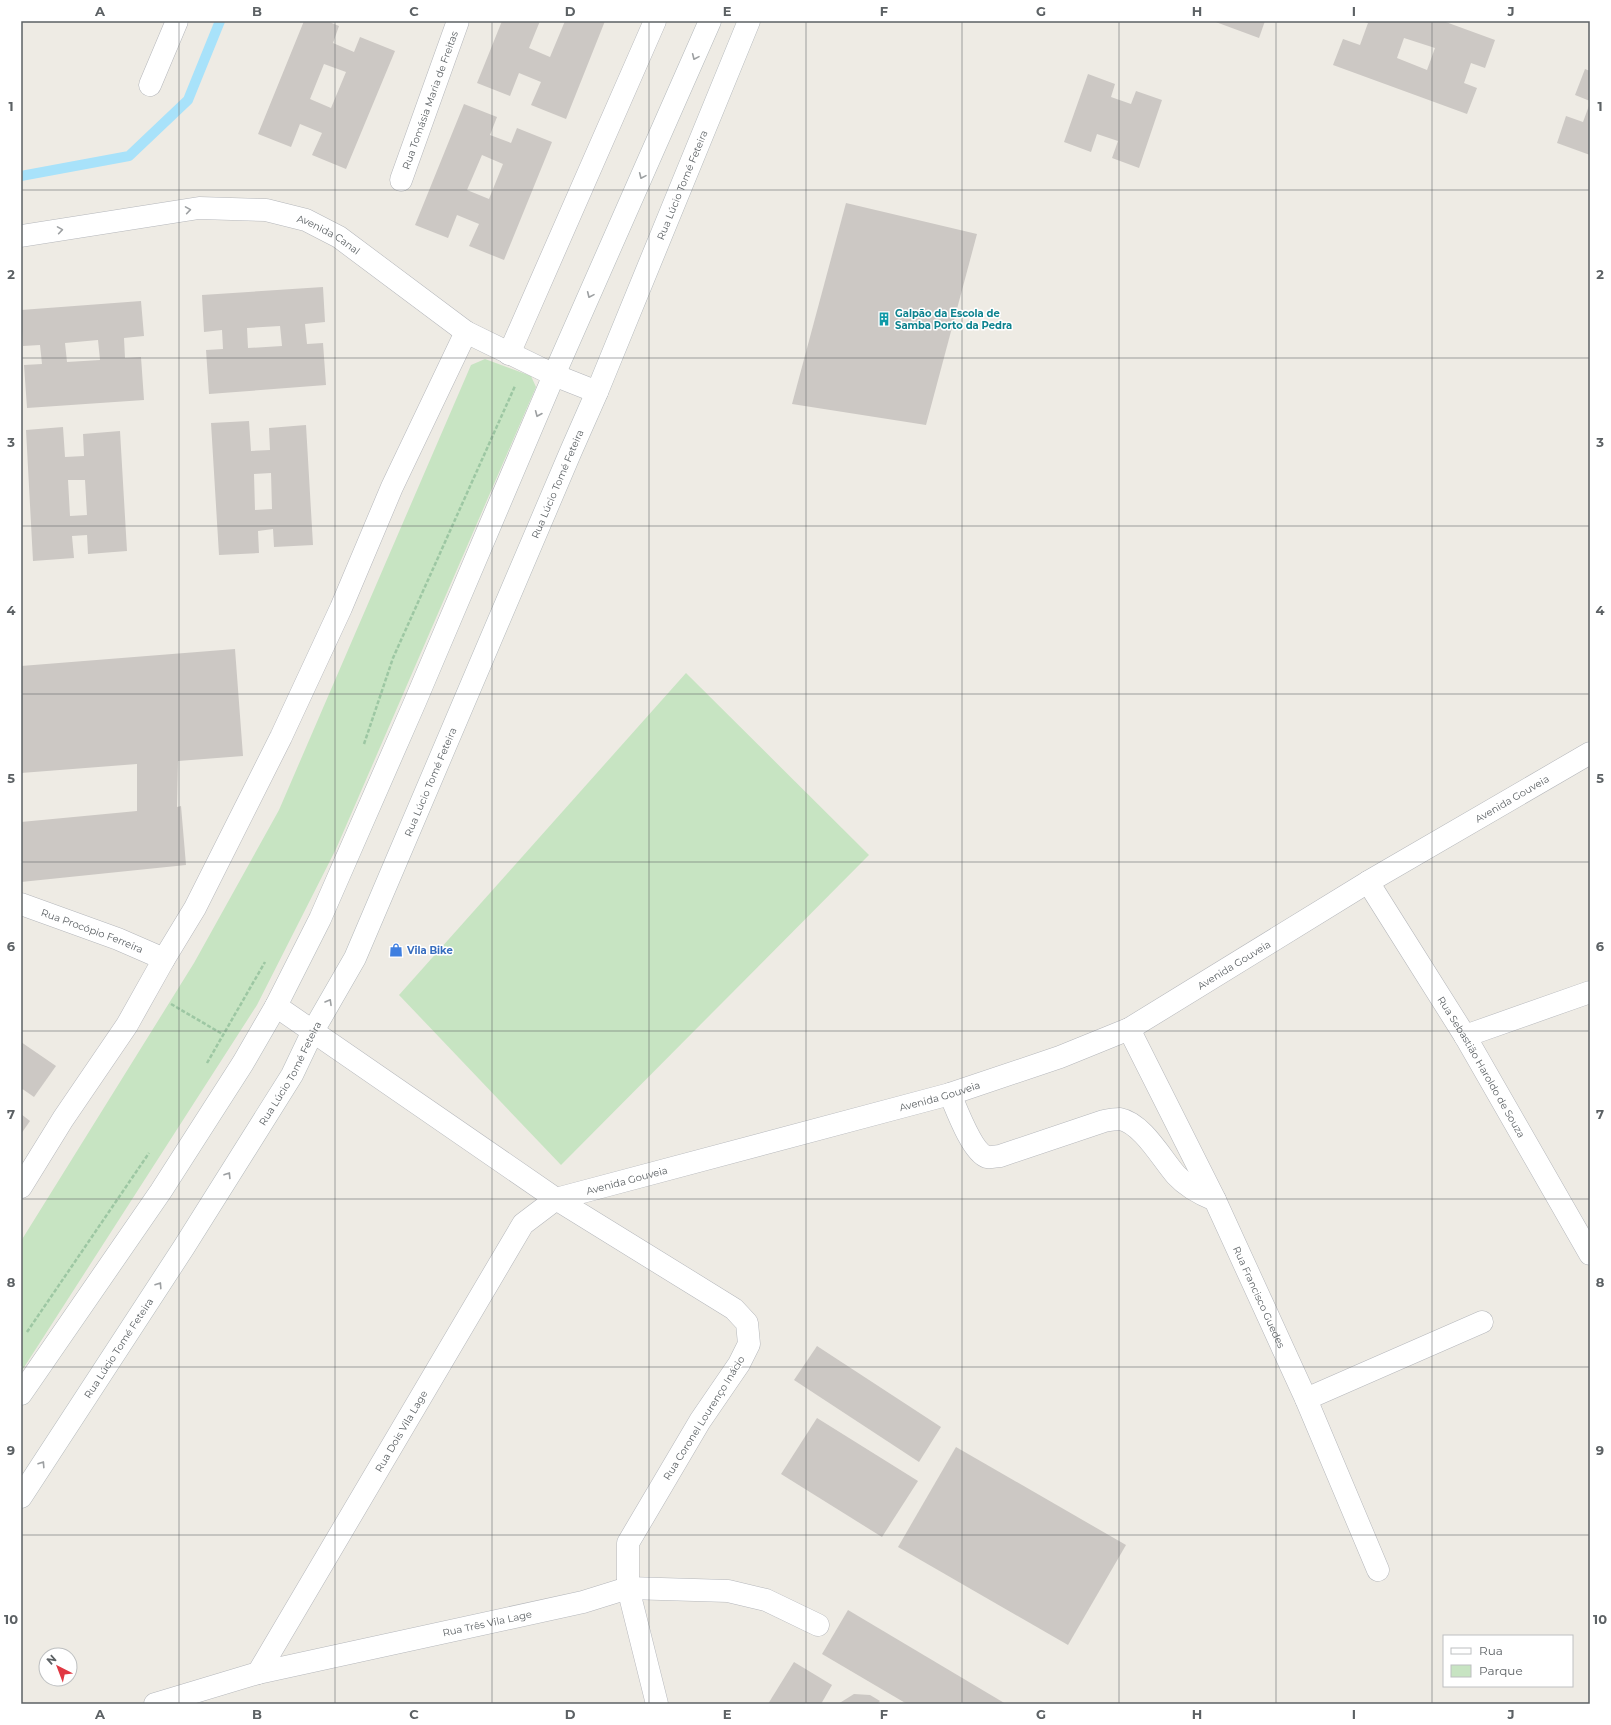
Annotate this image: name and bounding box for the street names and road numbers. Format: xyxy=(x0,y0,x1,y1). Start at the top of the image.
street label: Rua Tomásia Maria de Freitas xyxy=(399,29,461,171)
street label: Rua Lúcio Tomé Feteira xyxy=(654,128,710,242)
street label: Avenida Canal xyxy=(296,211,363,257)
street label: Rua Lúcio Tomé Feteira xyxy=(528,427,586,540)
street label: Rua Lúcio Tomé Feteira xyxy=(401,725,459,838)
street label: Avenida Gouveia xyxy=(1472,772,1551,825)
street label: Rua Procópio Ferreira xyxy=(39,905,145,956)
street label: Avenida Gouveia xyxy=(1195,937,1273,992)
street label: Rua Sebastião Haroldo de Souza xyxy=(1435,994,1528,1140)
street label: Rua Lúcio Tomé Feteira xyxy=(256,1019,324,1128)
street label: Avenida Gouveia xyxy=(898,1078,982,1114)
street label: Avenida Gouveia xyxy=(585,1163,669,1197)
street label: Rua Francisco Guedes xyxy=(1230,1244,1288,1350)
street label: Rua Lúcio Tomé Feteira xyxy=(81,1295,156,1401)
street label: Rua Coronel Lourenço Inácio xyxy=(660,1354,748,1482)
street label: Rua Dois Vila Lage xyxy=(372,1388,430,1474)
street label: Rua Três Vila Lage xyxy=(441,1607,533,1639)

